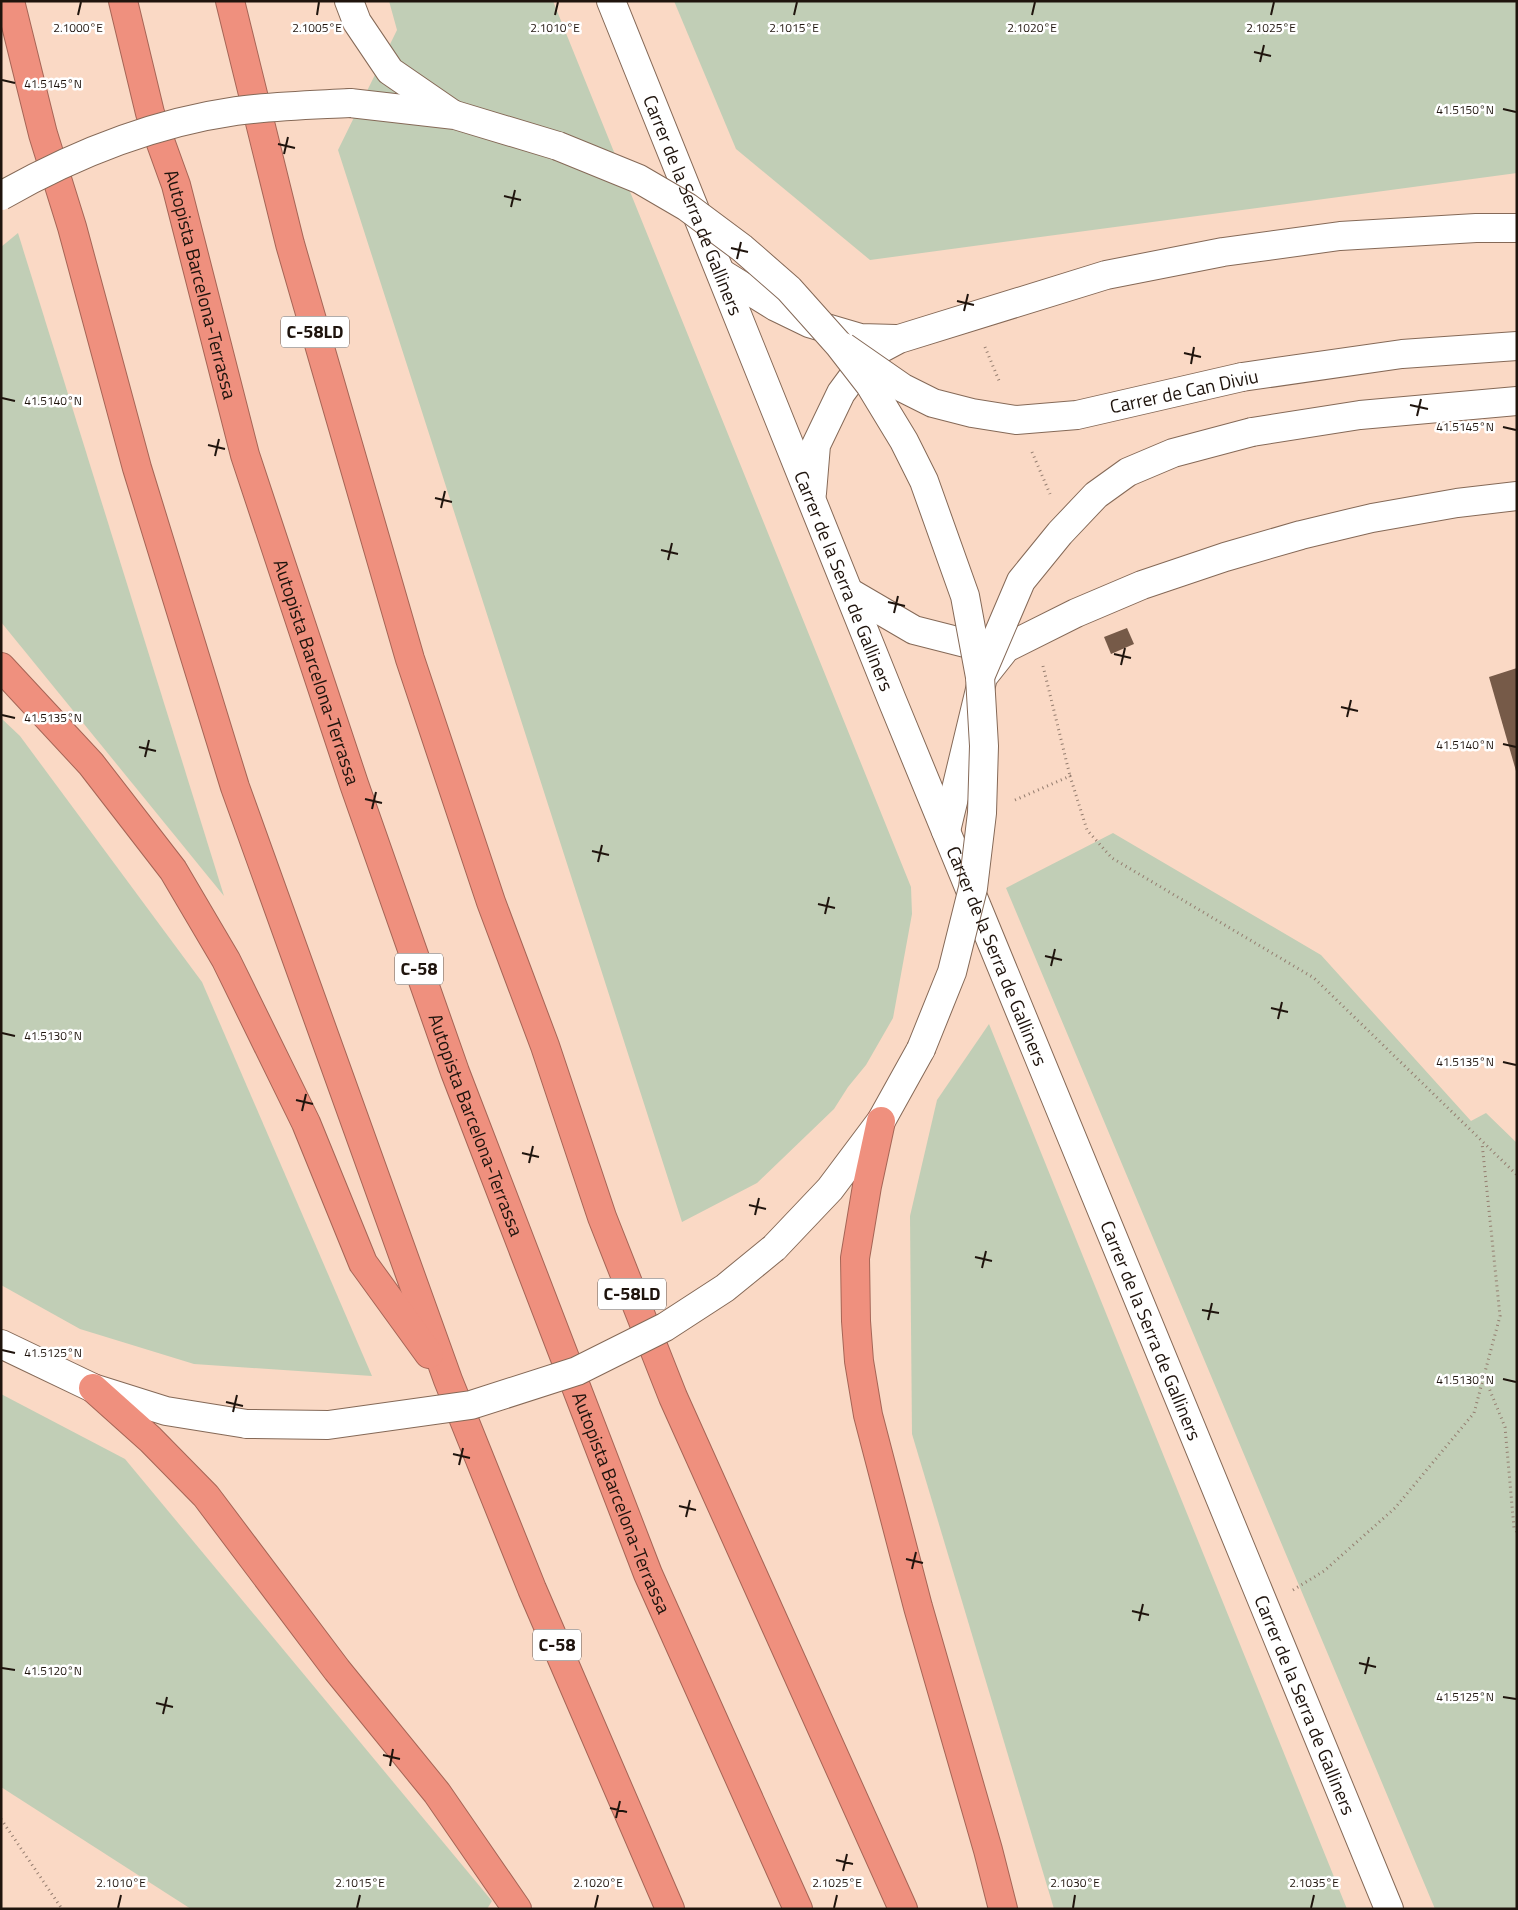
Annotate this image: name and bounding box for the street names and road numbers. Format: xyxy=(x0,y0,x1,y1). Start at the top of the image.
street label: Carrer de la Serra de Galliners xyxy=(636,90,751,320)
street label: Autopista Barcelona-Terrassa xyxy=(157,165,245,402)
road number: C-58LD xyxy=(281,316,349,348)
street label: Carrer de Can Diviu xyxy=(1107,361,1261,420)
street label: Carrer de la Serra de Galliners xyxy=(787,466,902,695)
street label: Autopista Barcelona-Terrassa xyxy=(266,555,368,789)
street label: Carrer de la Serra de Galliners xyxy=(940,841,1056,1070)
road number: C-58 xyxy=(395,954,443,984)
street label: Autopista Barcelona-Terrassa xyxy=(422,1009,532,1241)
street label: Carrer de la Serra de Galliners xyxy=(1093,1216,1210,1445)
road number: C-58LD xyxy=(598,1278,666,1310)
street label: Autopista Barcelona-Terrassa xyxy=(565,1387,679,1618)
street label: Carrer de la Serra de Galliners xyxy=(1247,1591,1364,1819)
road number: C-58 xyxy=(533,1630,581,1660)

